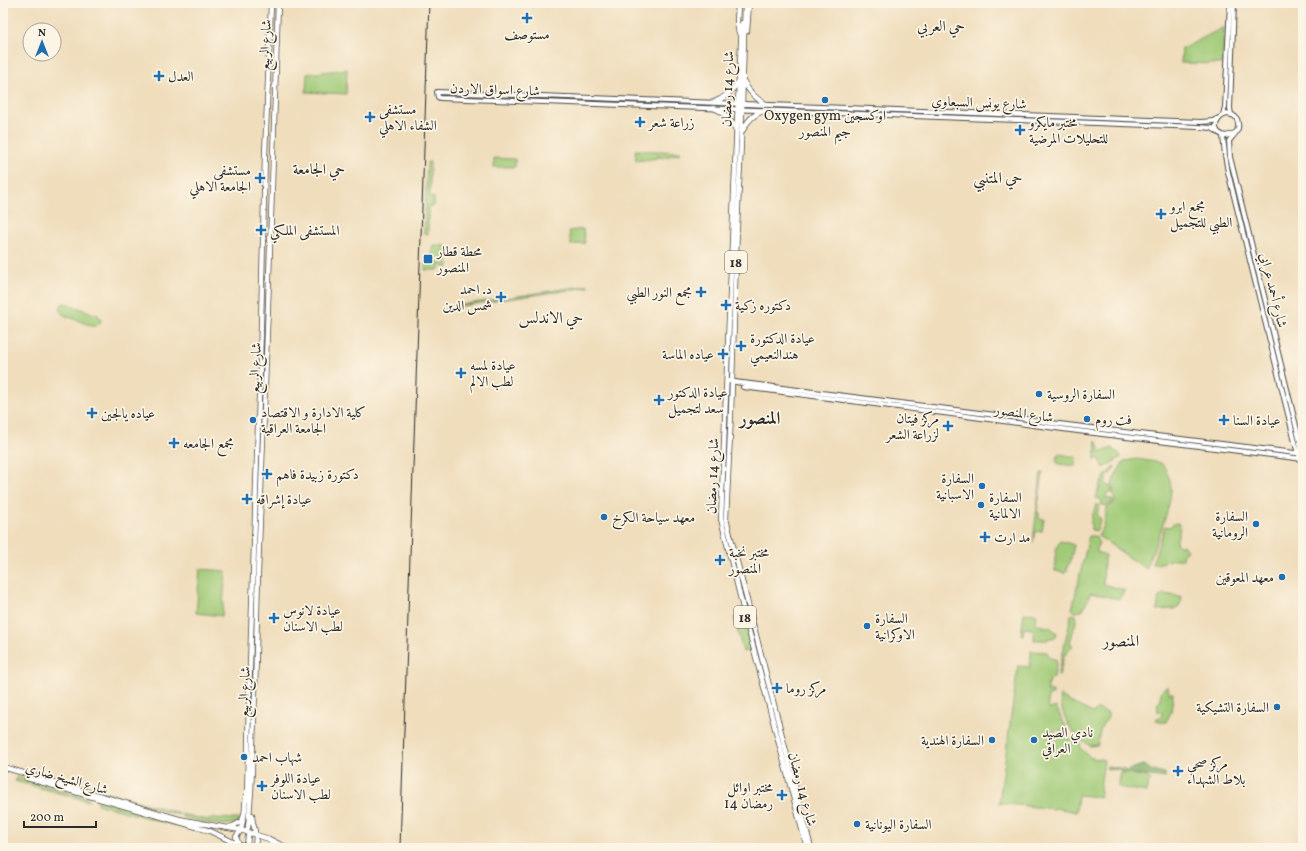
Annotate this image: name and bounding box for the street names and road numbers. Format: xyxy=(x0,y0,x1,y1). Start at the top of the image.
street label: شارع الربيع xyxy=(256,19,280,71)
street label: شارع 14 رمضان xyxy=(718,51,740,127)
street label: شارع اسواق الاردن xyxy=(449,79,540,103)
street label: شارع يونس السبعاوي xyxy=(931,92,1027,116)
street label: شارع أحمد عرابي xyxy=(1253,250,1293,330)
road number: 18 xyxy=(725,251,747,273)
street label: شارع الربيع xyxy=(246,342,270,394)
street label: شارع المنصور xyxy=(991,401,1054,429)
street label: شارع 14 رمضان xyxy=(703,438,725,514)
road number: 18 xyxy=(734,606,756,628)
street label: شارع الربيع xyxy=(235,666,259,718)
street label: شارع 14 رمضان xyxy=(782,750,821,829)
street label: شارع الشيخ ضاري xyxy=(23,759,110,802)

